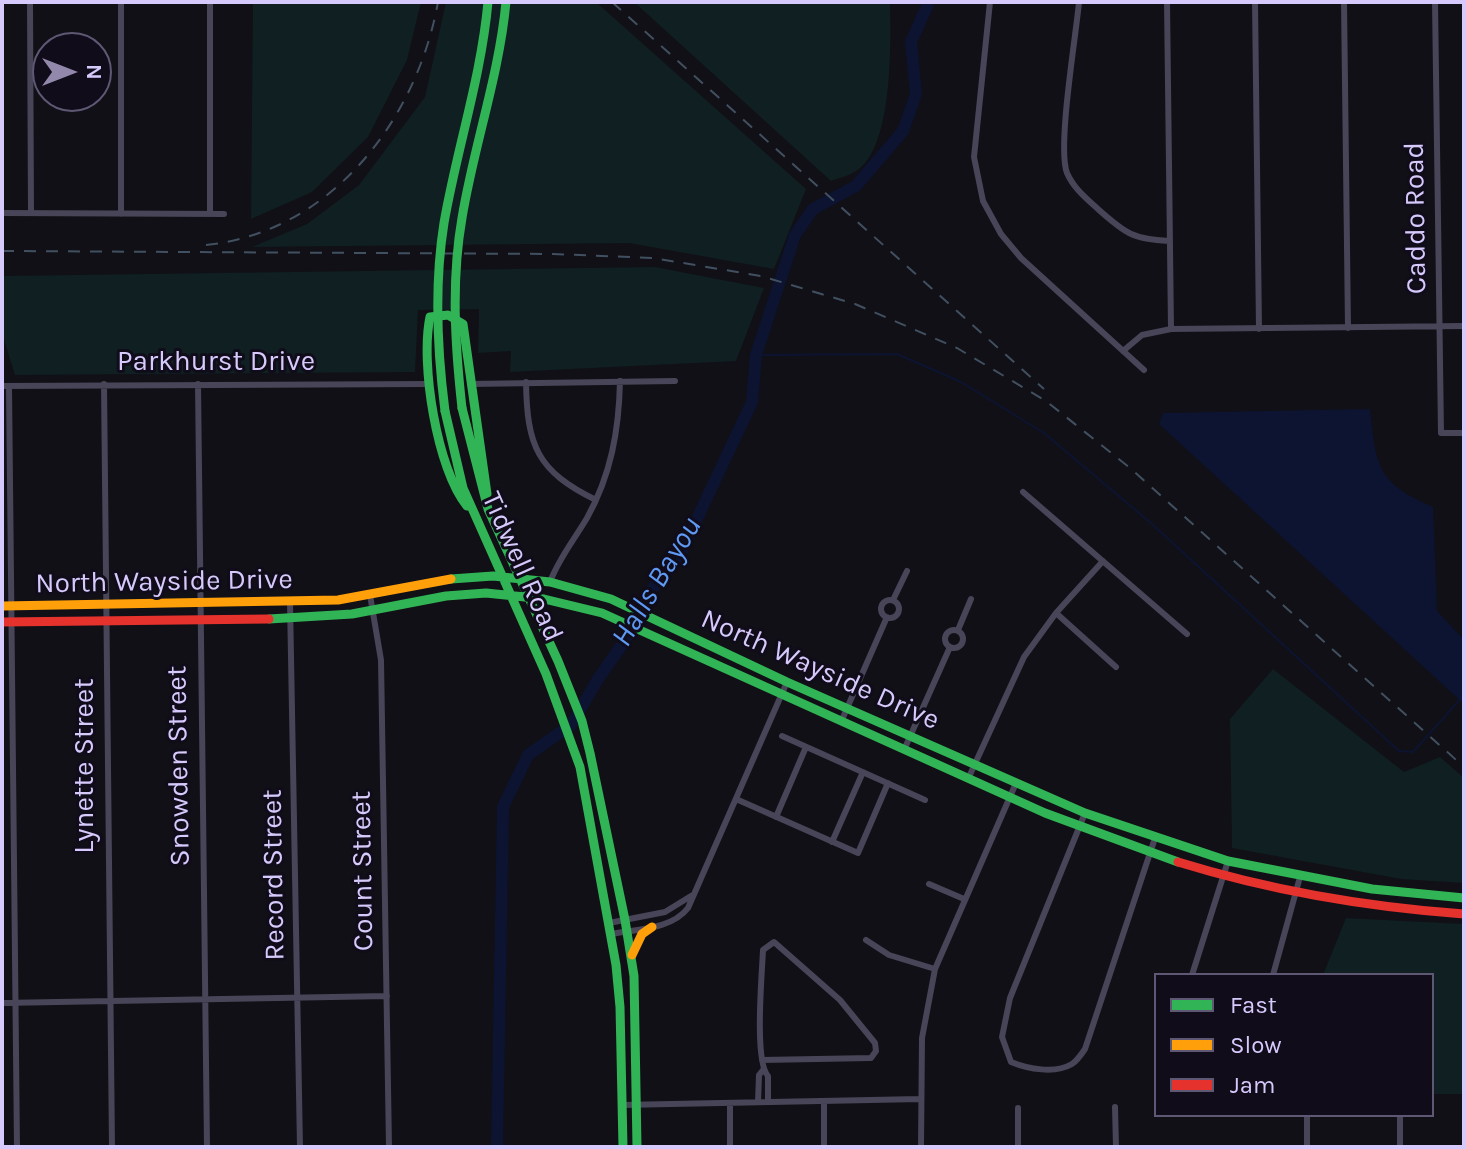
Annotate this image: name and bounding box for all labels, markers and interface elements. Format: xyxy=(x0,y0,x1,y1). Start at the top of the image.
north arrow xyxy=(32,32,112,112)
text: N xyxy=(81,64,107,80)
street label: Caddo Road xyxy=(1398,142,1434,294)
street label: Parkhurst Drive xyxy=(117,345,315,379)
street label: Tidwell Road xyxy=(474,487,570,647)
water label: Halls Bayou xyxy=(604,511,710,653)
street label: North Wayside Drive xyxy=(35,563,293,601)
street label: North Wayside Drive xyxy=(696,602,944,738)
street label: Snowden Street xyxy=(160,665,198,867)
street label: Lynette Street xyxy=(68,678,102,854)
street label: Record Street xyxy=(256,789,292,961)
street label: Count Street xyxy=(345,791,381,951)
legend xyxy=(1154,973,1434,1117)
text: Fast xyxy=(1230,991,1277,1019)
text: Slow xyxy=(1230,1031,1282,1059)
text: Jam xyxy=(1230,1071,1275,1099)

